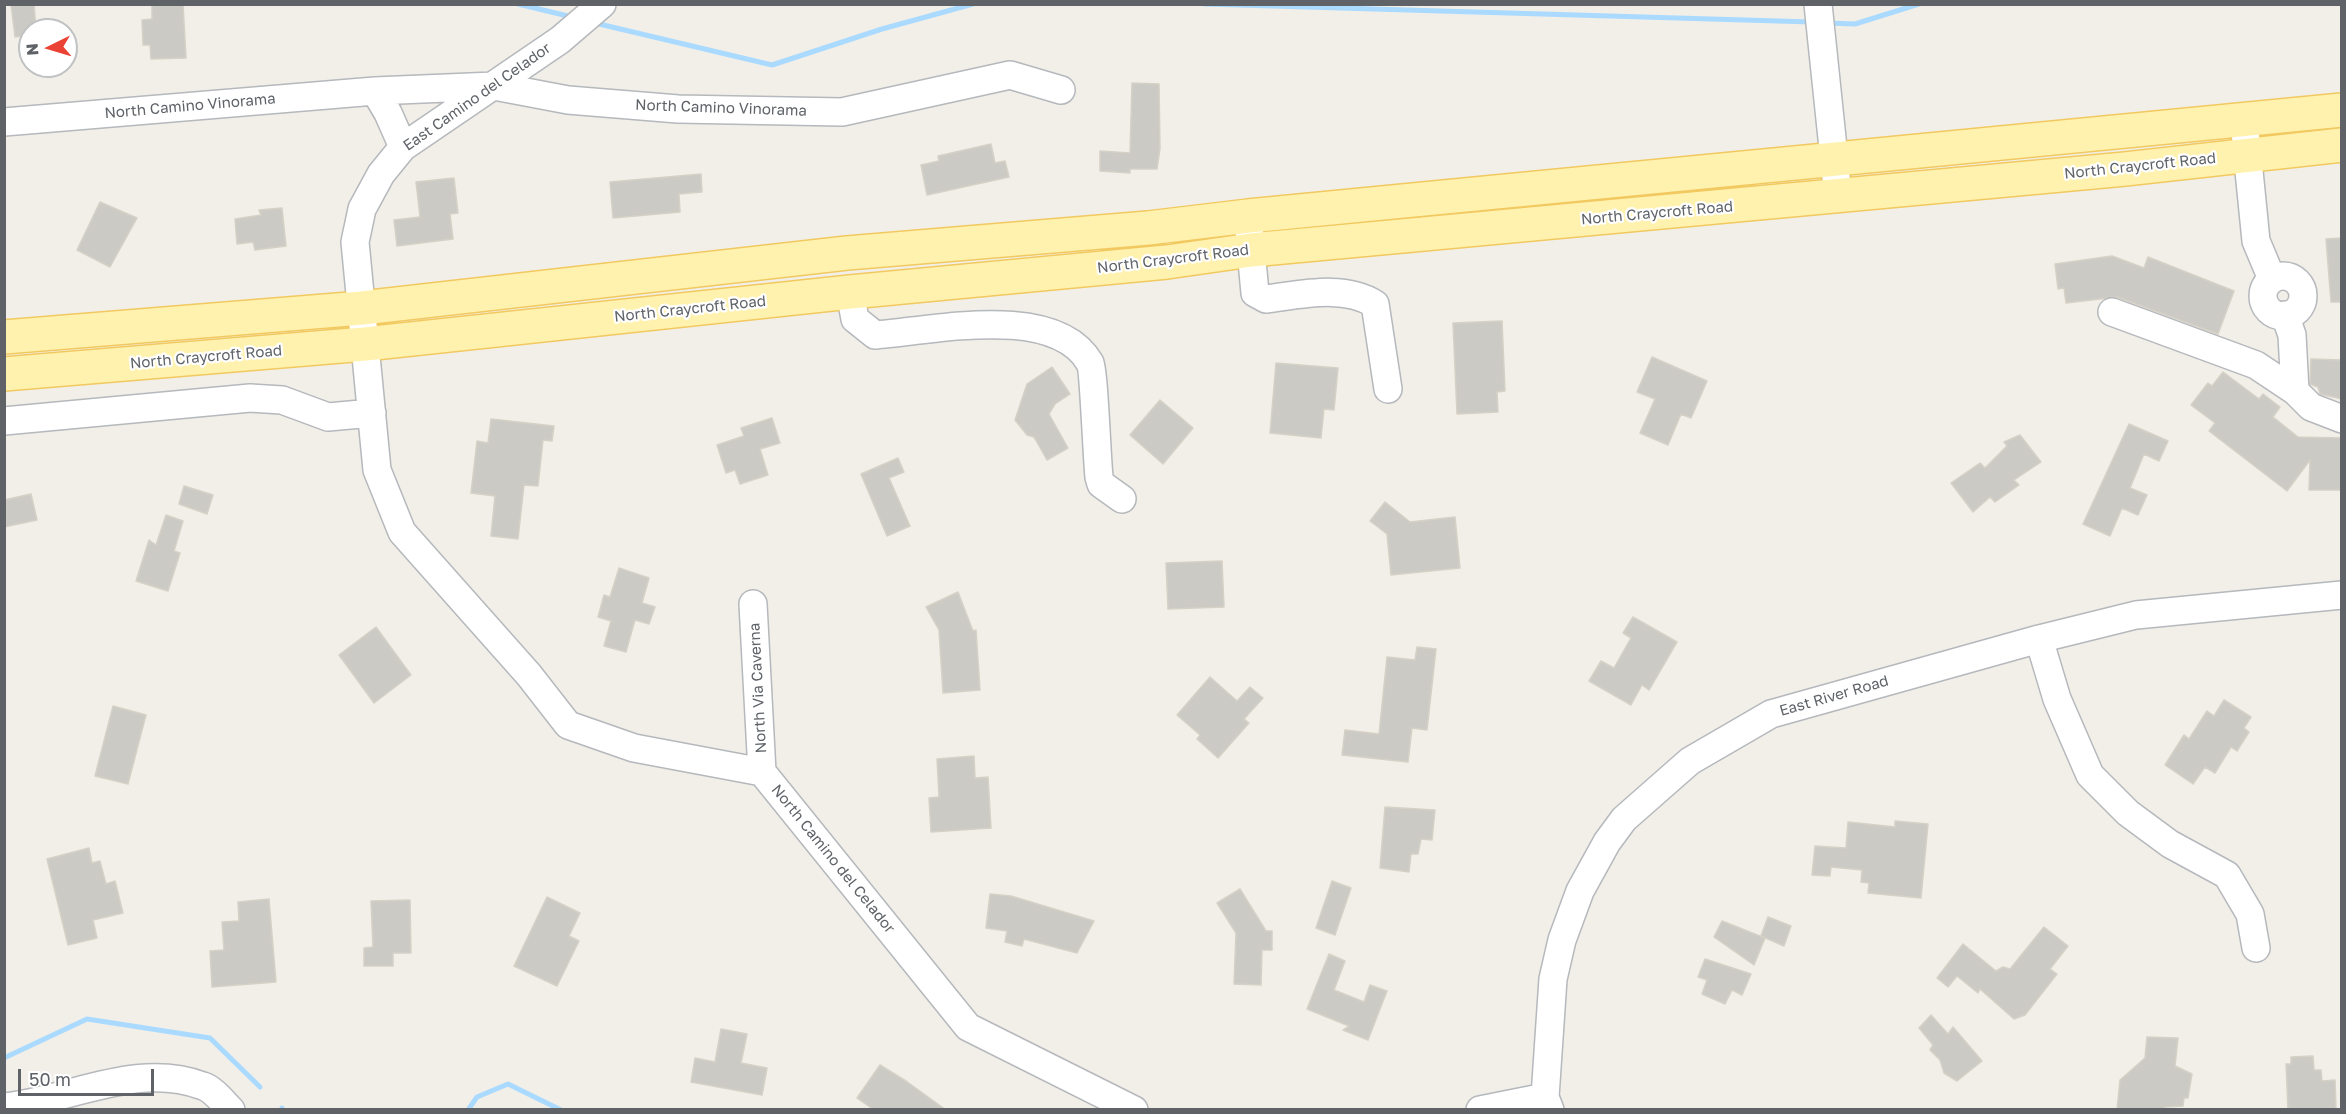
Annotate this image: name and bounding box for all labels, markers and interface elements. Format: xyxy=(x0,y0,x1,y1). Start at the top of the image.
north arrow xyxy=(18,18,78,78)
street label: East Camino del Celador xyxy=(400,39,554,155)
text: N xyxy=(22,42,43,56)
street label: North Camino Vinorama xyxy=(104,90,276,122)
street label: North Camino Vinorama xyxy=(635,96,807,120)
street label: North Craycroft Road xyxy=(2063,149,2217,183)
street label: North Craycroft Road xyxy=(1580,197,1734,229)
street label: North Craycroft Road xyxy=(1096,241,1250,277)
street label: North Craycroft Road xyxy=(613,292,767,326)
street label: North Craycroft Road xyxy=(129,341,283,373)
street label: North Via Caverna xyxy=(746,622,770,754)
street label: East River Road xyxy=(1777,672,1891,720)
street label: North Camino del Celador xyxy=(767,781,899,937)
scale bar xyxy=(21,1057,158,1095)
text: 50 m xyxy=(29,1068,71,1090)

